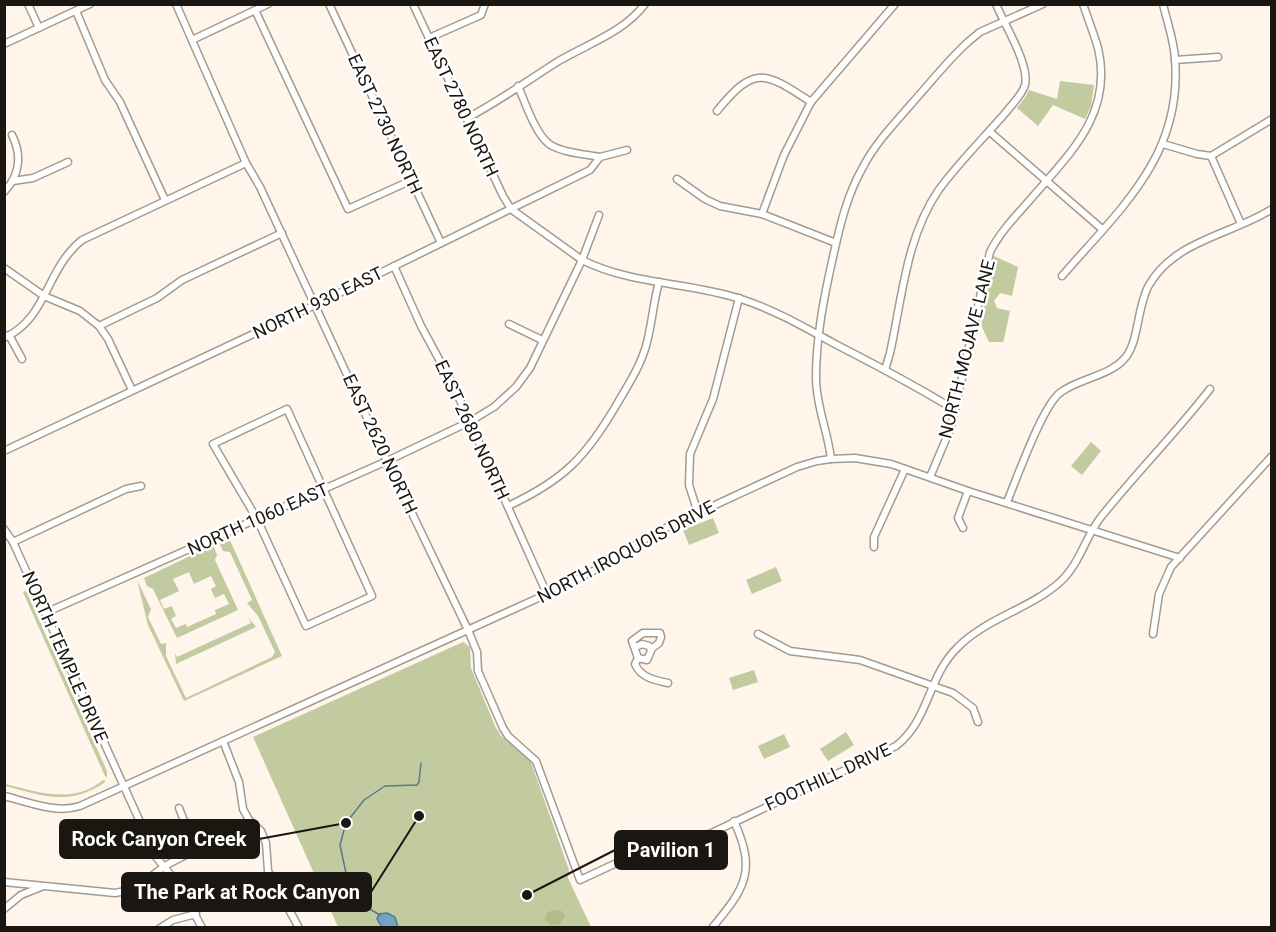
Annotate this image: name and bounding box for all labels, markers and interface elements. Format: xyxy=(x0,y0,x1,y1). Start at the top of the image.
street label: EAST 2780 NORTH xyxy=(420,34,503,180)
street label: EAST 2730 NORTH xyxy=(344,51,427,197)
street label: NORTH MOJAVE LANE xyxy=(934,257,999,440)
street label: NORTH 930 EAST xyxy=(249,262,386,343)
street label: EAST 2680 NORTH xyxy=(431,357,514,503)
street label: EAST 2620 NORTH xyxy=(339,371,422,517)
street label: NORTH 1060 EAST xyxy=(184,478,332,559)
street label: NORTH IROQUOIS DRIVE xyxy=(533,496,718,607)
street label: NORTH TEMPLE DRIVE xyxy=(18,568,113,746)
street label: FOOTHILL DRIVE xyxy=(762,738,894,815)
callout: Rock Canyon Creek xyxy=(60,820,259,858)
text: Rock Canyon Creek xyxy=(71,827,247,851)
callout: Pavilion 1 xyxy=(615,831,727,869)
text: Pavilion 1 xyxy=(627,838,715,862)
callout: The Park at Rock Canyon xyxy=(122,873,371,911)
text: The Park at Rock Canyon xyxy=(134,880,360,904)

